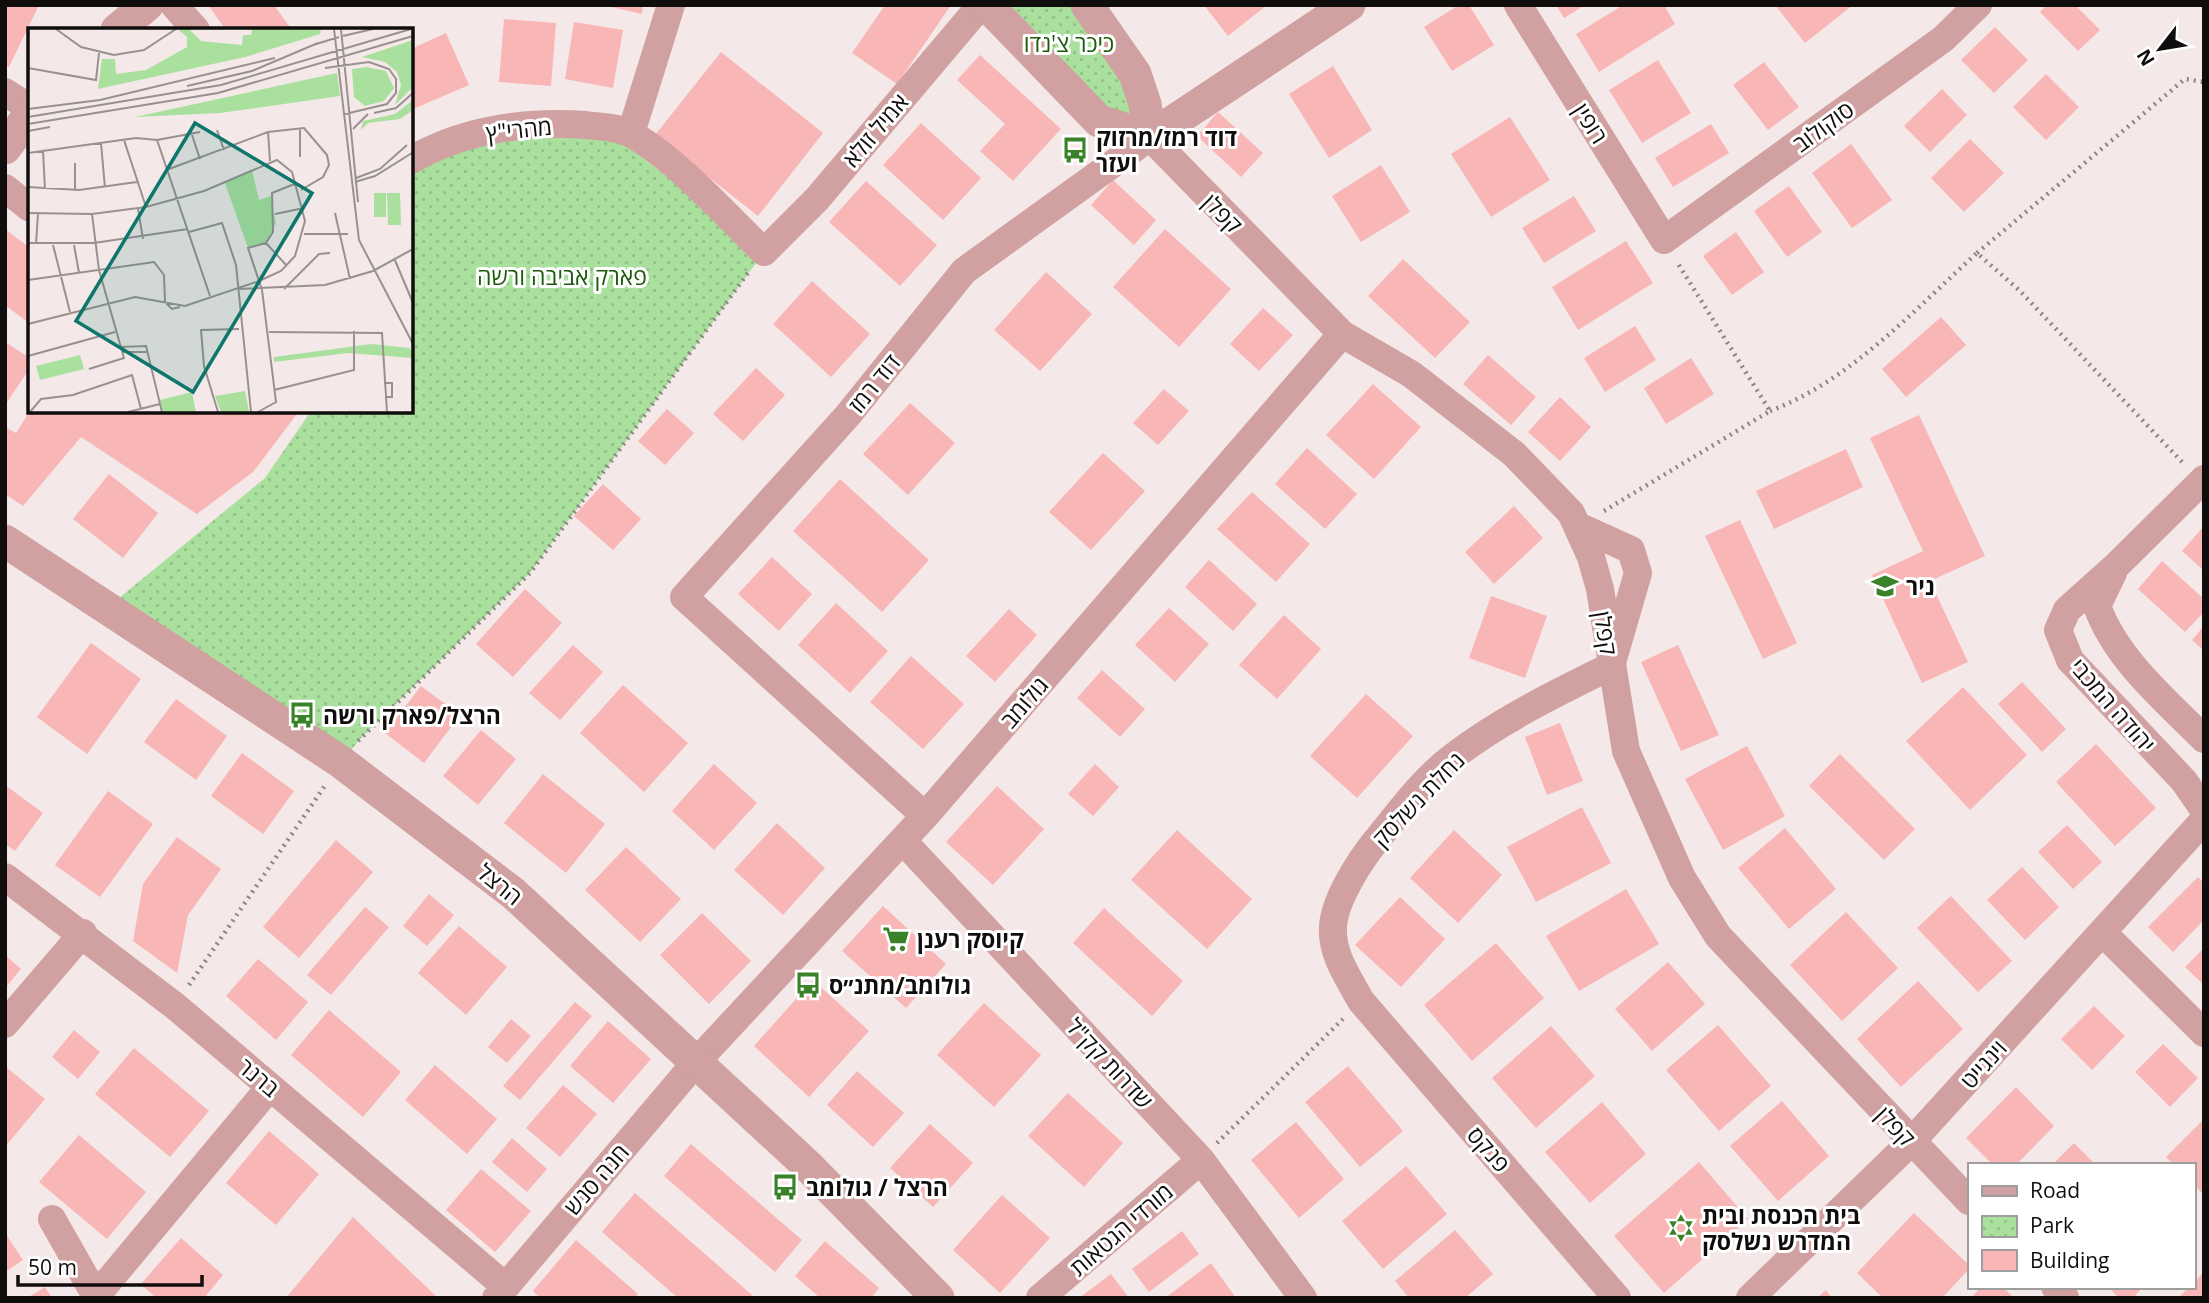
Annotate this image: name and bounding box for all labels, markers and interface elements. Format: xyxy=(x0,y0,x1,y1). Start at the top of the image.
north arrow xyxy=(2125,14,2195,84)
park label: כיכר צ'נדו xyxy=(1024,27,1114,59)
inset map xyxy=(28,28,413,413)
text: N xyxy=(2130,44,2161,71)
street label: אמיל זולא xyxy=(835,86,915,174)
street label: סוקולוב xyxy=(1786,93,1860,159)
street label: רופין xyxy=(1566,97,1616,149)
street label: מהרי"ץ xyxy=(485,110,553,148)
place label: דוד רמז/מרזוק ועזר xyxy=(1096,121,1238,179)
bus stop icon: דוד רמז/מרזוק ועזר xyxy=(1060,135,1090,165)
street label: קפלן xyxy=(1196,186,1250,240)
park label: פארק אביבה ורשה xyxy=(477,260,647,292)
street label: דוד רמז xyxy=(841,347,908,419)
place label: ניר xyxy=(1906,570,1935,602)
school or university icon: ניר xyxy=(1870,571,1900,601)
street label: קפלן xyxy=(1587,609,1625,657)
street label: יהודה המכבי xyxy=(2063,651,2163,759)
street label: גולומב xyxy=(993,669,1055,735)
place label: הרצל/פארק ורשה xyxy=(323,699,501,731)
bus stop icon: הרצל/פארק ורשה xyxy=(287,700,317,730)
street label: נחלת נשלסק xyxy=(1365,744,1471,854)
street label: הרצל xyxy=(471,856,529,912)
place label: קיוסק רענן xyxy=(917,923,1024,955)
supermarket icon: קיוסק רענן xyxy=(881,924,911,954)
place label: גולומב/מתנ״ס xyxy=(829,969,971,1001)
bus stop icon: גולומב/מתנ״ס xyxy=(793,970,823,1000)
street label: שדרות קק"ל xyxy=(1060,1011,1160,1115)
street label: וינגייט xyxy=(1952,1032,2014,1096)
street label: ברנר xyxy=(232,1050,286,1104)
street label: קפלן xyxy=(1869,1099,1923,1153)
street label: פנקס xyxy=(1460,1119,1518,1179)
street label: חנה סנש xyxy=(556,1137,636,1221)
legend xyxy=(1968,1163,2195,1289)
place label: הרצל / גולומב xyxy=(806,1171,948,1203)
bus stop icon: הרצל / גולומב xyxy=(770,1172,800,1202)
street label: מורדי הגטאות xyxy=(1063,1175,1179,1283)
text: Road xyxy=(2030,1176,2080,1204)
place label: בית הכנסת ובית המדרש נשלסק xyxy=(1702,1199,1860,1257)
text: Park xyxy=(2030,1211,2074,1239)
synagogue icon: בית הכנסת ובית המדרש נשלסק xyxy=(1666,1213,1696,1243)
scale bar xyxy=(18,1244,201,1288)
text: Building xyxy=(2030,1246,2109,1274)
text: 50 m xyxy=(28,1253,77,1281)

